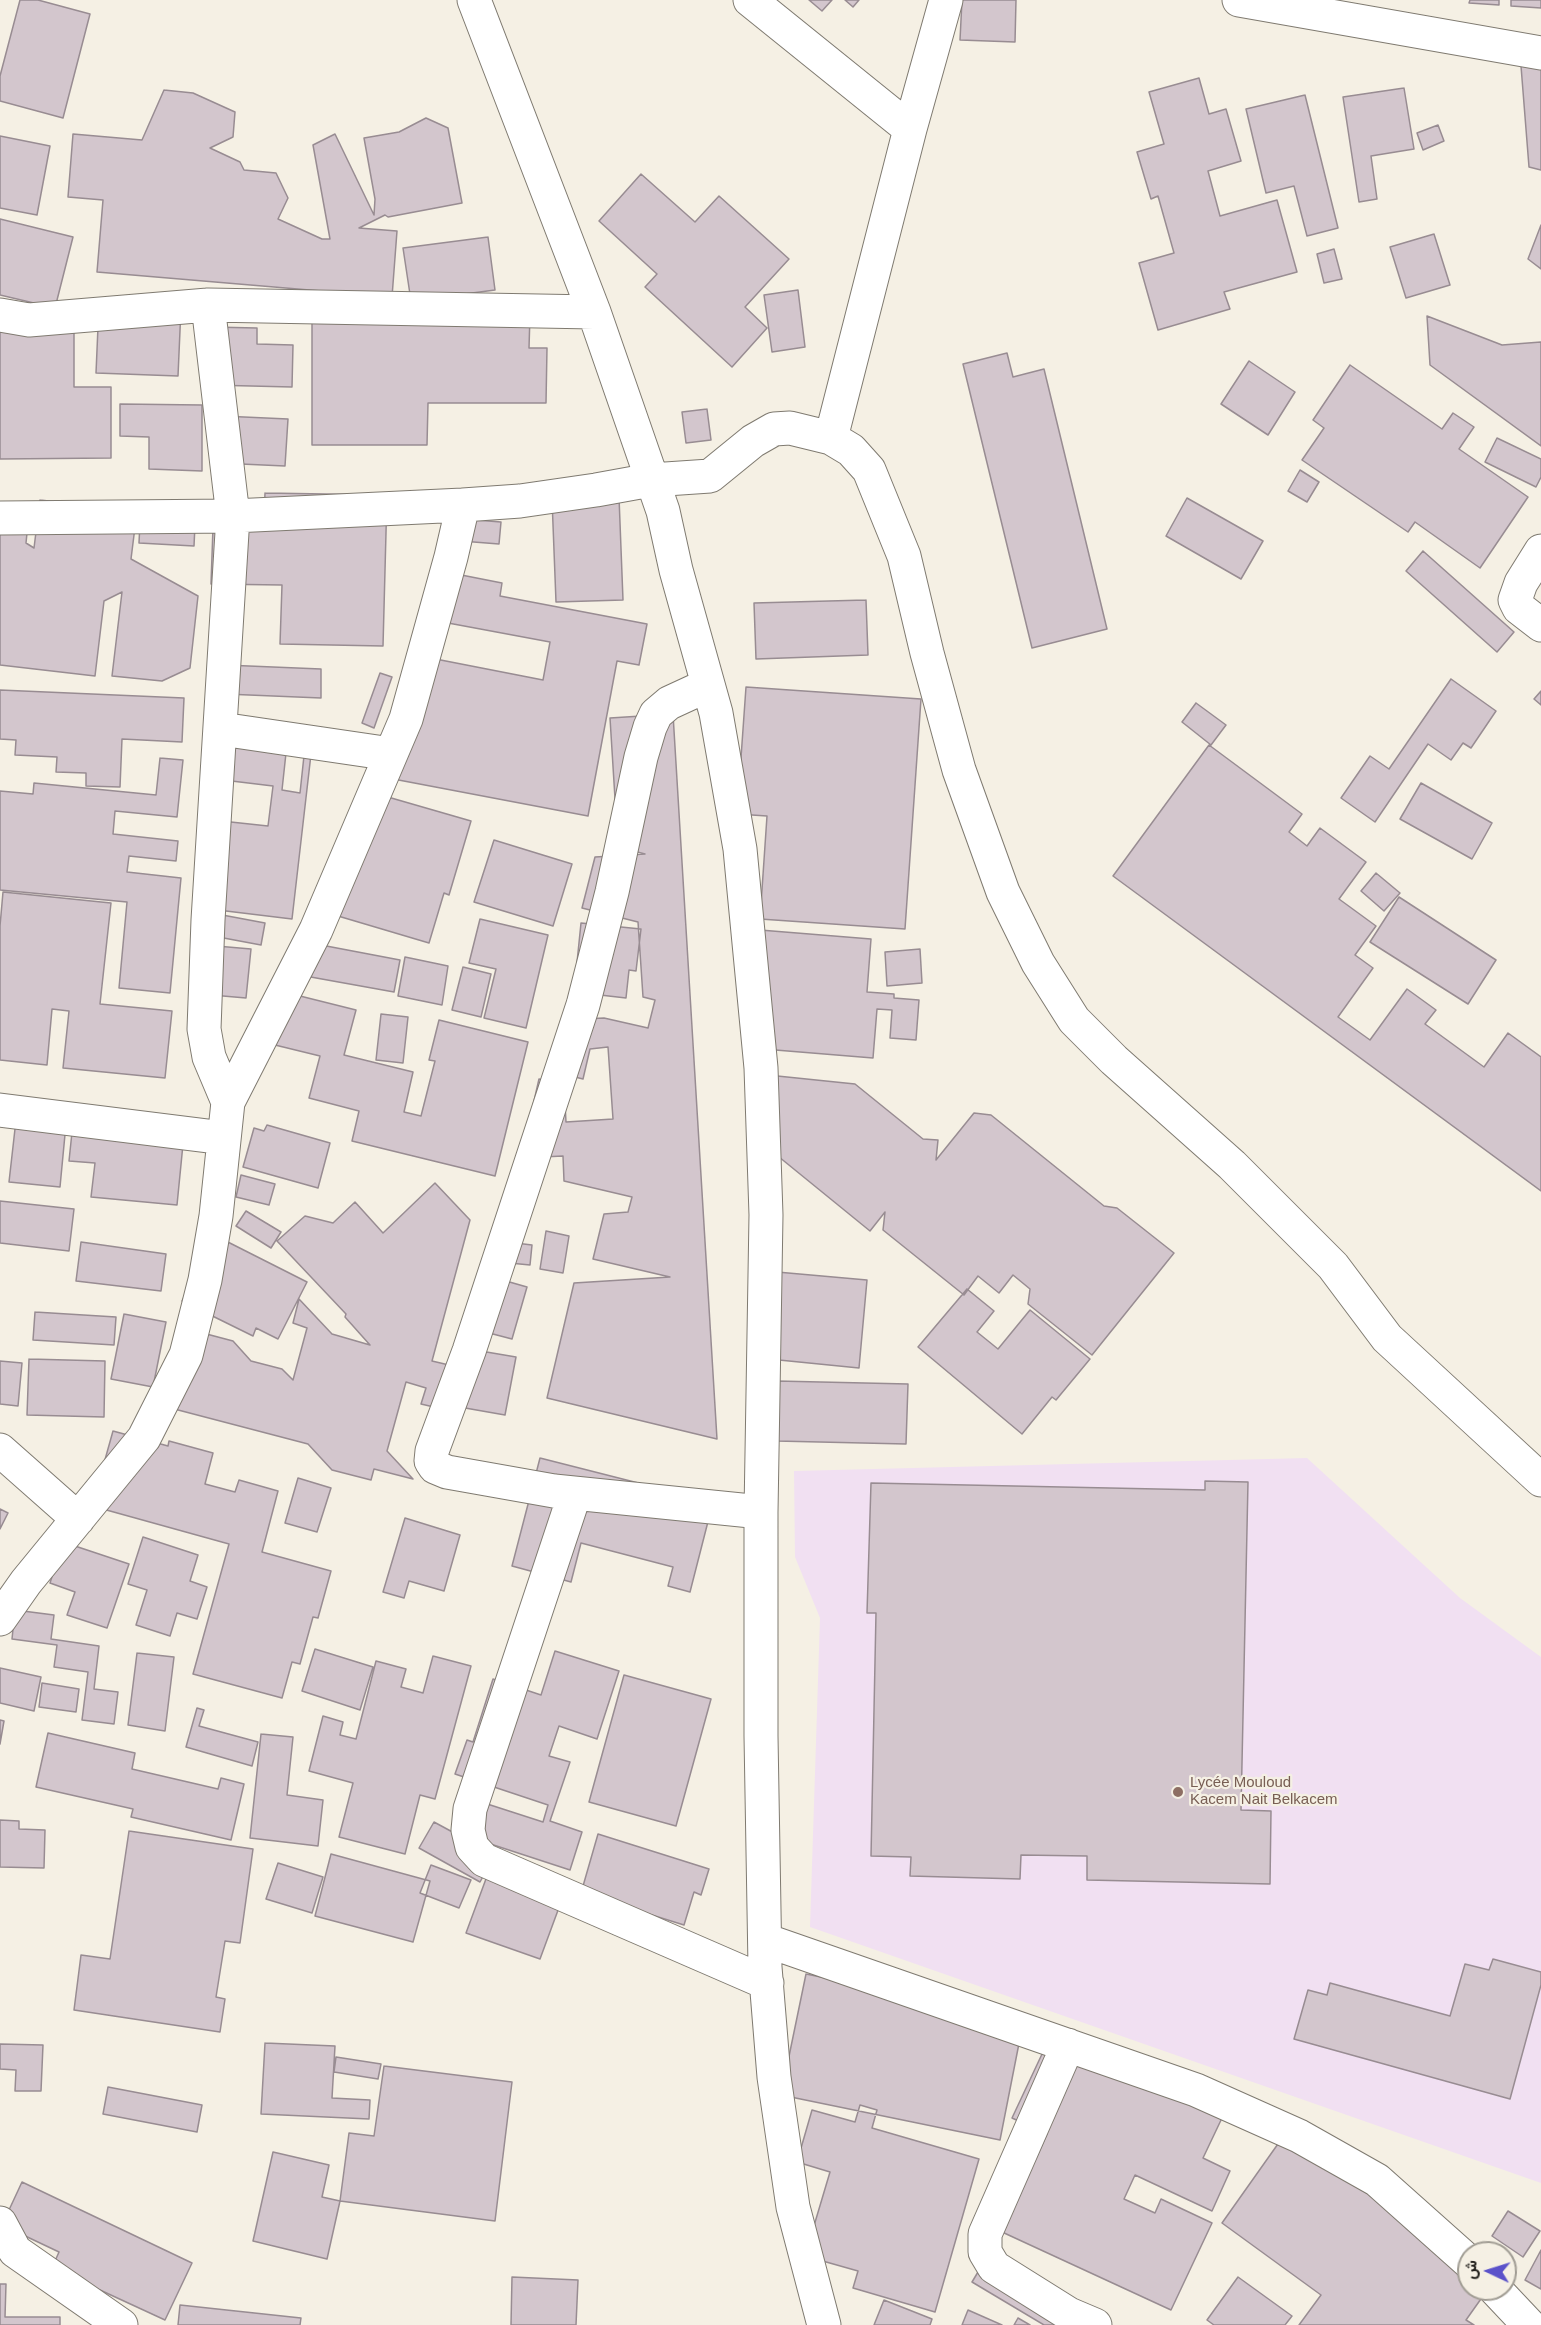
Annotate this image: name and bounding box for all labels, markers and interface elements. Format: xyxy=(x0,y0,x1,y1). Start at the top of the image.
place label: Lycée Mouloud Kacem Nait Belkacem xyxy=(1190,1774,1338,1809)
marker: Lycée Mouloud Kacem Nait Belkacem xyxy=(1171,1785,1185,1799)
north arrow xyxy=(1457,2241,1517,2301)
text: ش xyxy=(1461,2260,1480,2280)

